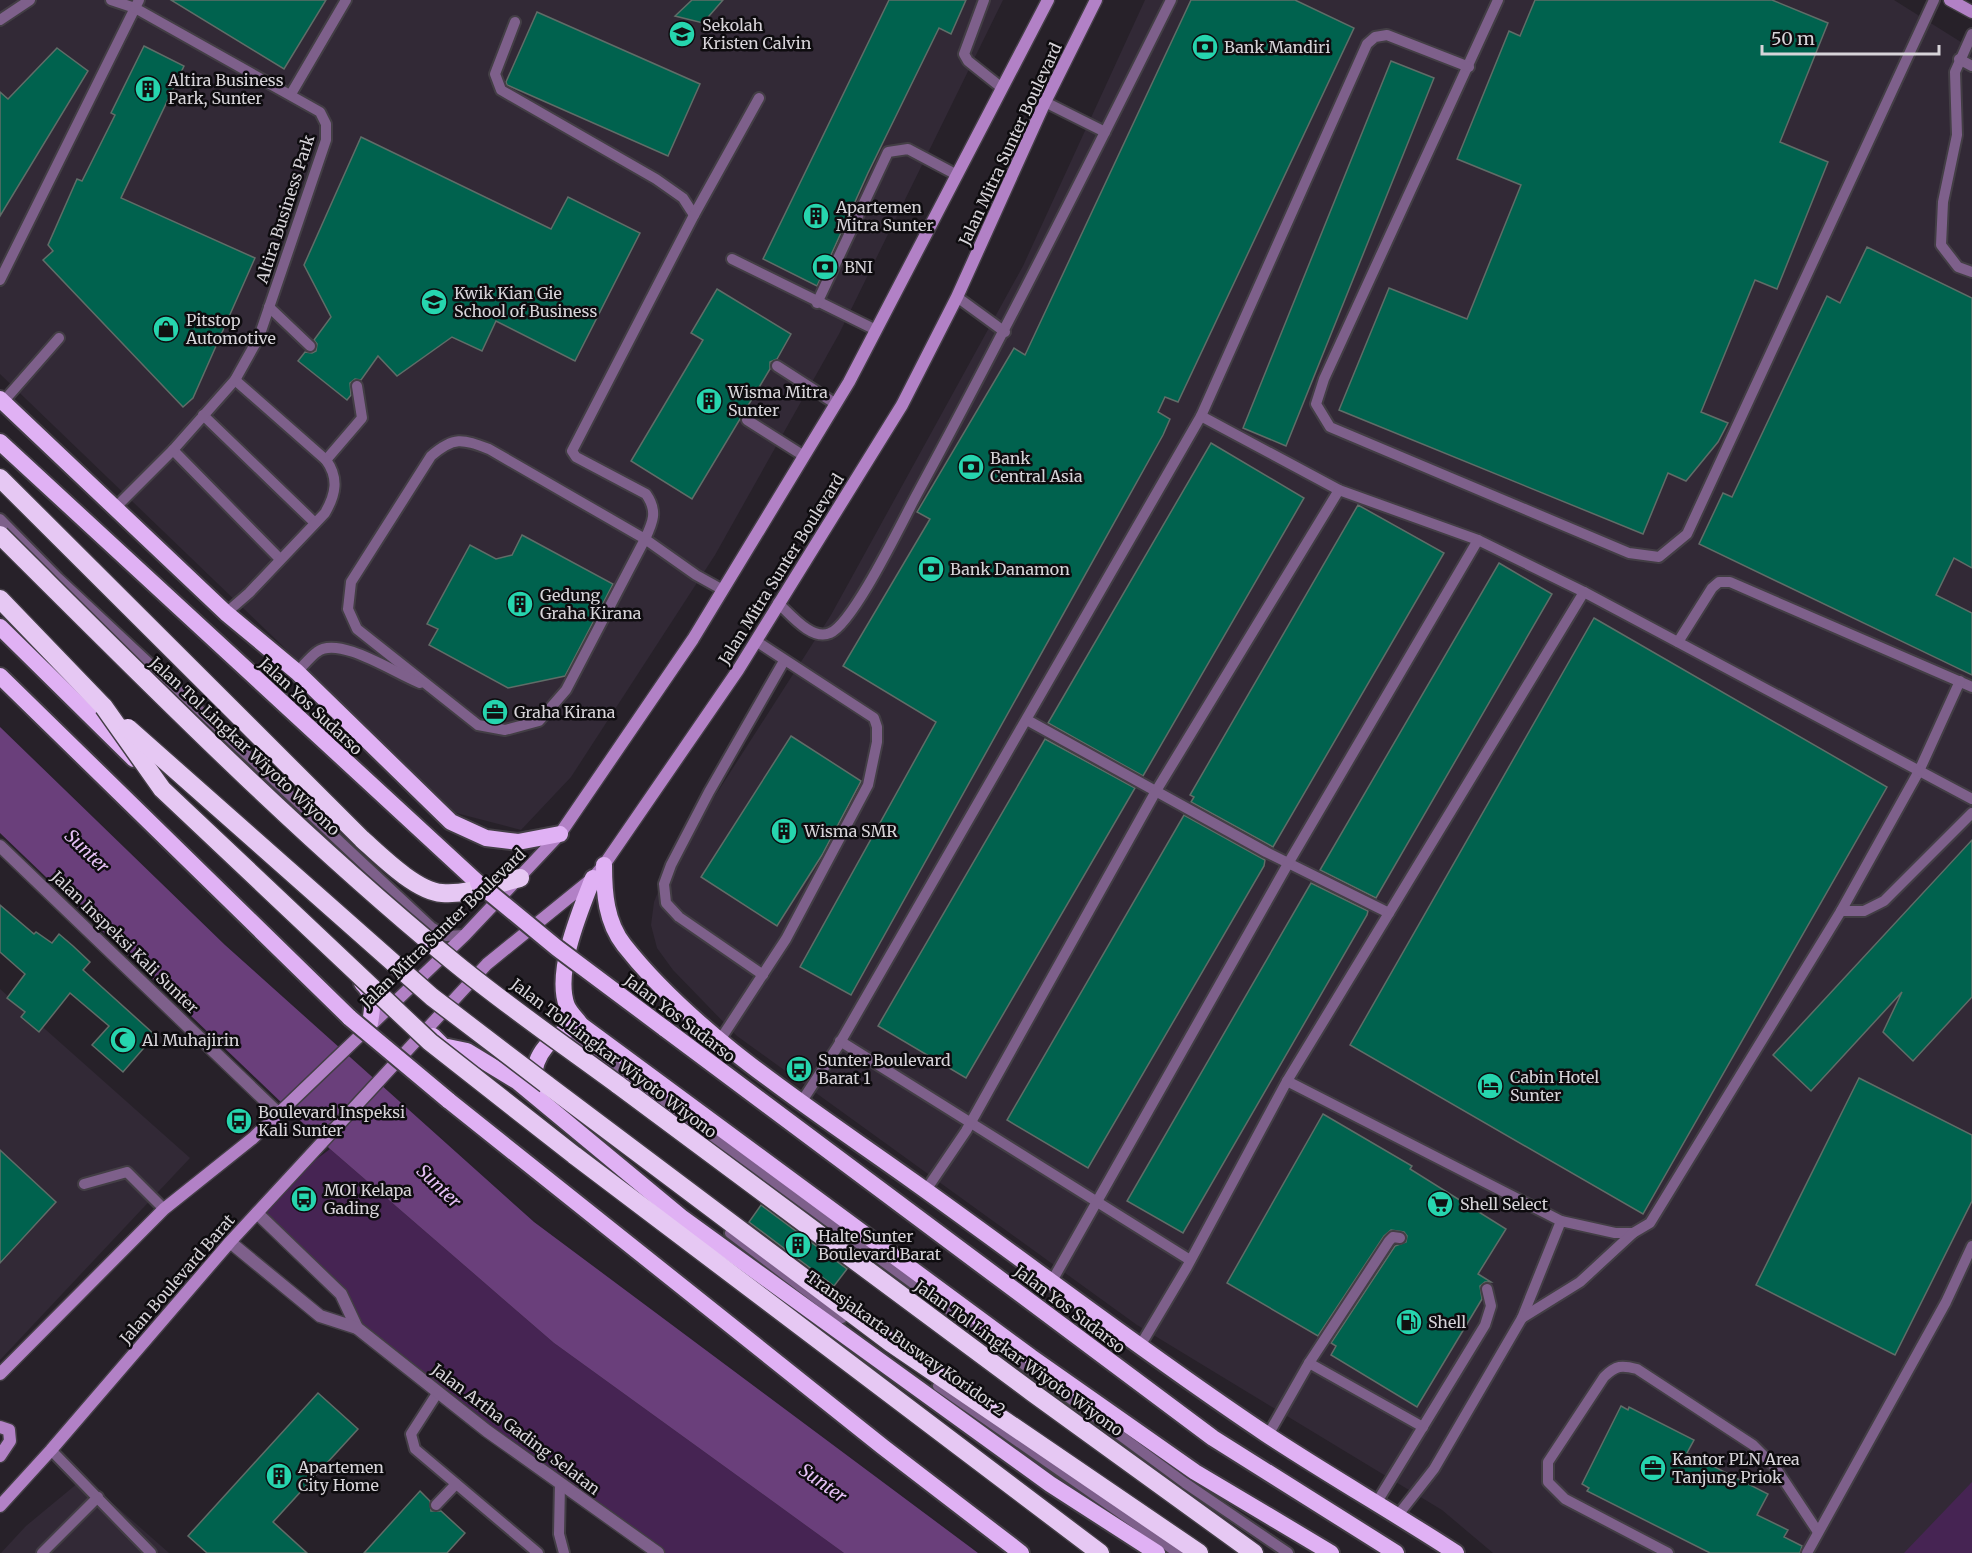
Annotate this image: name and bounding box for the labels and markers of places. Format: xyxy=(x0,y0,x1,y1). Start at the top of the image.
place label: Sekolah Kristen Calvin xyxy=(702,15,812,53)
school or university icon: Sekolah Kristen Calvin xyxy=(667,19,697,49)
bank icon: Bank Mandiri xyxy=(1190,32,1220,62)
place label: Bank Mandiri xyxy=(1224,37,1331,57)
place label: Altira Business Park, Sunter xyxy=(167,70,284,108)
building icon: Altira Business Park, Sunter xyxy=(133,74,163,104)
place label: Apartemen Mitra Sunter xyxy=(835,197,934,235)
building icon: Apartemen Mitra Sunter xyxy=(801,201,831,231)
bank icon: BNI xyxy=(810,252,840,282)
place label: BNI xyxy=(844,257,873,277)
place label: Kwik Kian Gie School of Business xyxy=(454,283,597,321)
school or university icon: Kwik Kian Gie School of Business xyxy=(419,287,449,317)
place label: Pitstop Automotive xyxy=(185,310,276,348)
shop icon: Pitstop Automotive xyxy=(151,314,181,344)
place label: Wisma Mitra Sunter xyxy=(727,382,828,420)
building icon: Wisma Mitra Sunter xyxy=(694,386,724,416)
place label: Bank Central Asia xyxy=(990,448,1083,486)
bank icon: Bank Central Asia xyxy=(956,452,986,482)
bank icon: Bank Danamon xyxy=(916,554,946,584)
place label: Bank Danamon xyxy=(950,559,1070,579)
place label: Gedung Graha Kirana xyxy=(540,585,642,623)
building icon: Gedung Graha Kirana xyxy=(505,589,535,619)
office icon: Graha Kirana xyxy=(480,697,510,727)
place label: Graha Kirana xyxy=(514,702,616,722)
building icon: Wisma SMR xyxy=(769,816,799,846)
place label: Wisma SMR xyxy=(803,821,898,841)
mosque icon: Al Muhajirin xyxy=(108,1025,138,1055)
place label: Al Muhajirin xyxy=(141,1030,240,1050)
place label: Sunter Boulevard Barat 1 xyxy=(818,1050,951,1088)
bus stop icon: Sunter Boulevard Barat 1 xyxy=(784,1054,814,1084)
place label: Cabin Hotel Sunter xyxy=(1510,1067,1599,1105)
hotel icon: Cabin Hotel Sunter xyxy=(1475,1071,1505,1101)
place label: Boulevard Inspeksi Kali Sunter xyxy=(258,1102,405,1140)
bus stop icon: Boulevard Inspeksi Kali Sunter xyxy=(224,1106,254,1136)
place label: MOI Kelapa Gading xyxy=(324,1180,412,1218)
bus stop icon: MOI Kelapa Gading xyxy=(289,1184,319,1214)
supermarket icon: Shell Select xyxy=(1425,1189,1455,1219)
place label: Shell Select xyxy=(1460,1194,1549,1214)
place label: Halte Sunter Boulevard Barat xyxy=(818,1226,942,1264)
building icon: Halte Sunter Boulevard Barat xyxy=(783,1230,813,1260)
fuel station icon: Shell xyxy=(1394,1307,1424,1337)
place label: Shell xyxy=(1428,1312,1466,1332)
place label: Kantor PLN Area Tanjung Priok xyxy=(1672,1449,1800,1487)
office icon: Kantor PLN Area Tanjung Priok xyxy=(1638,1453,1668,1483)
place label: Apartemen City Home xyxy=(297,1457,384,1495)
building icon: Apartemen City Home xyxy=(264,1461,294,1491)

